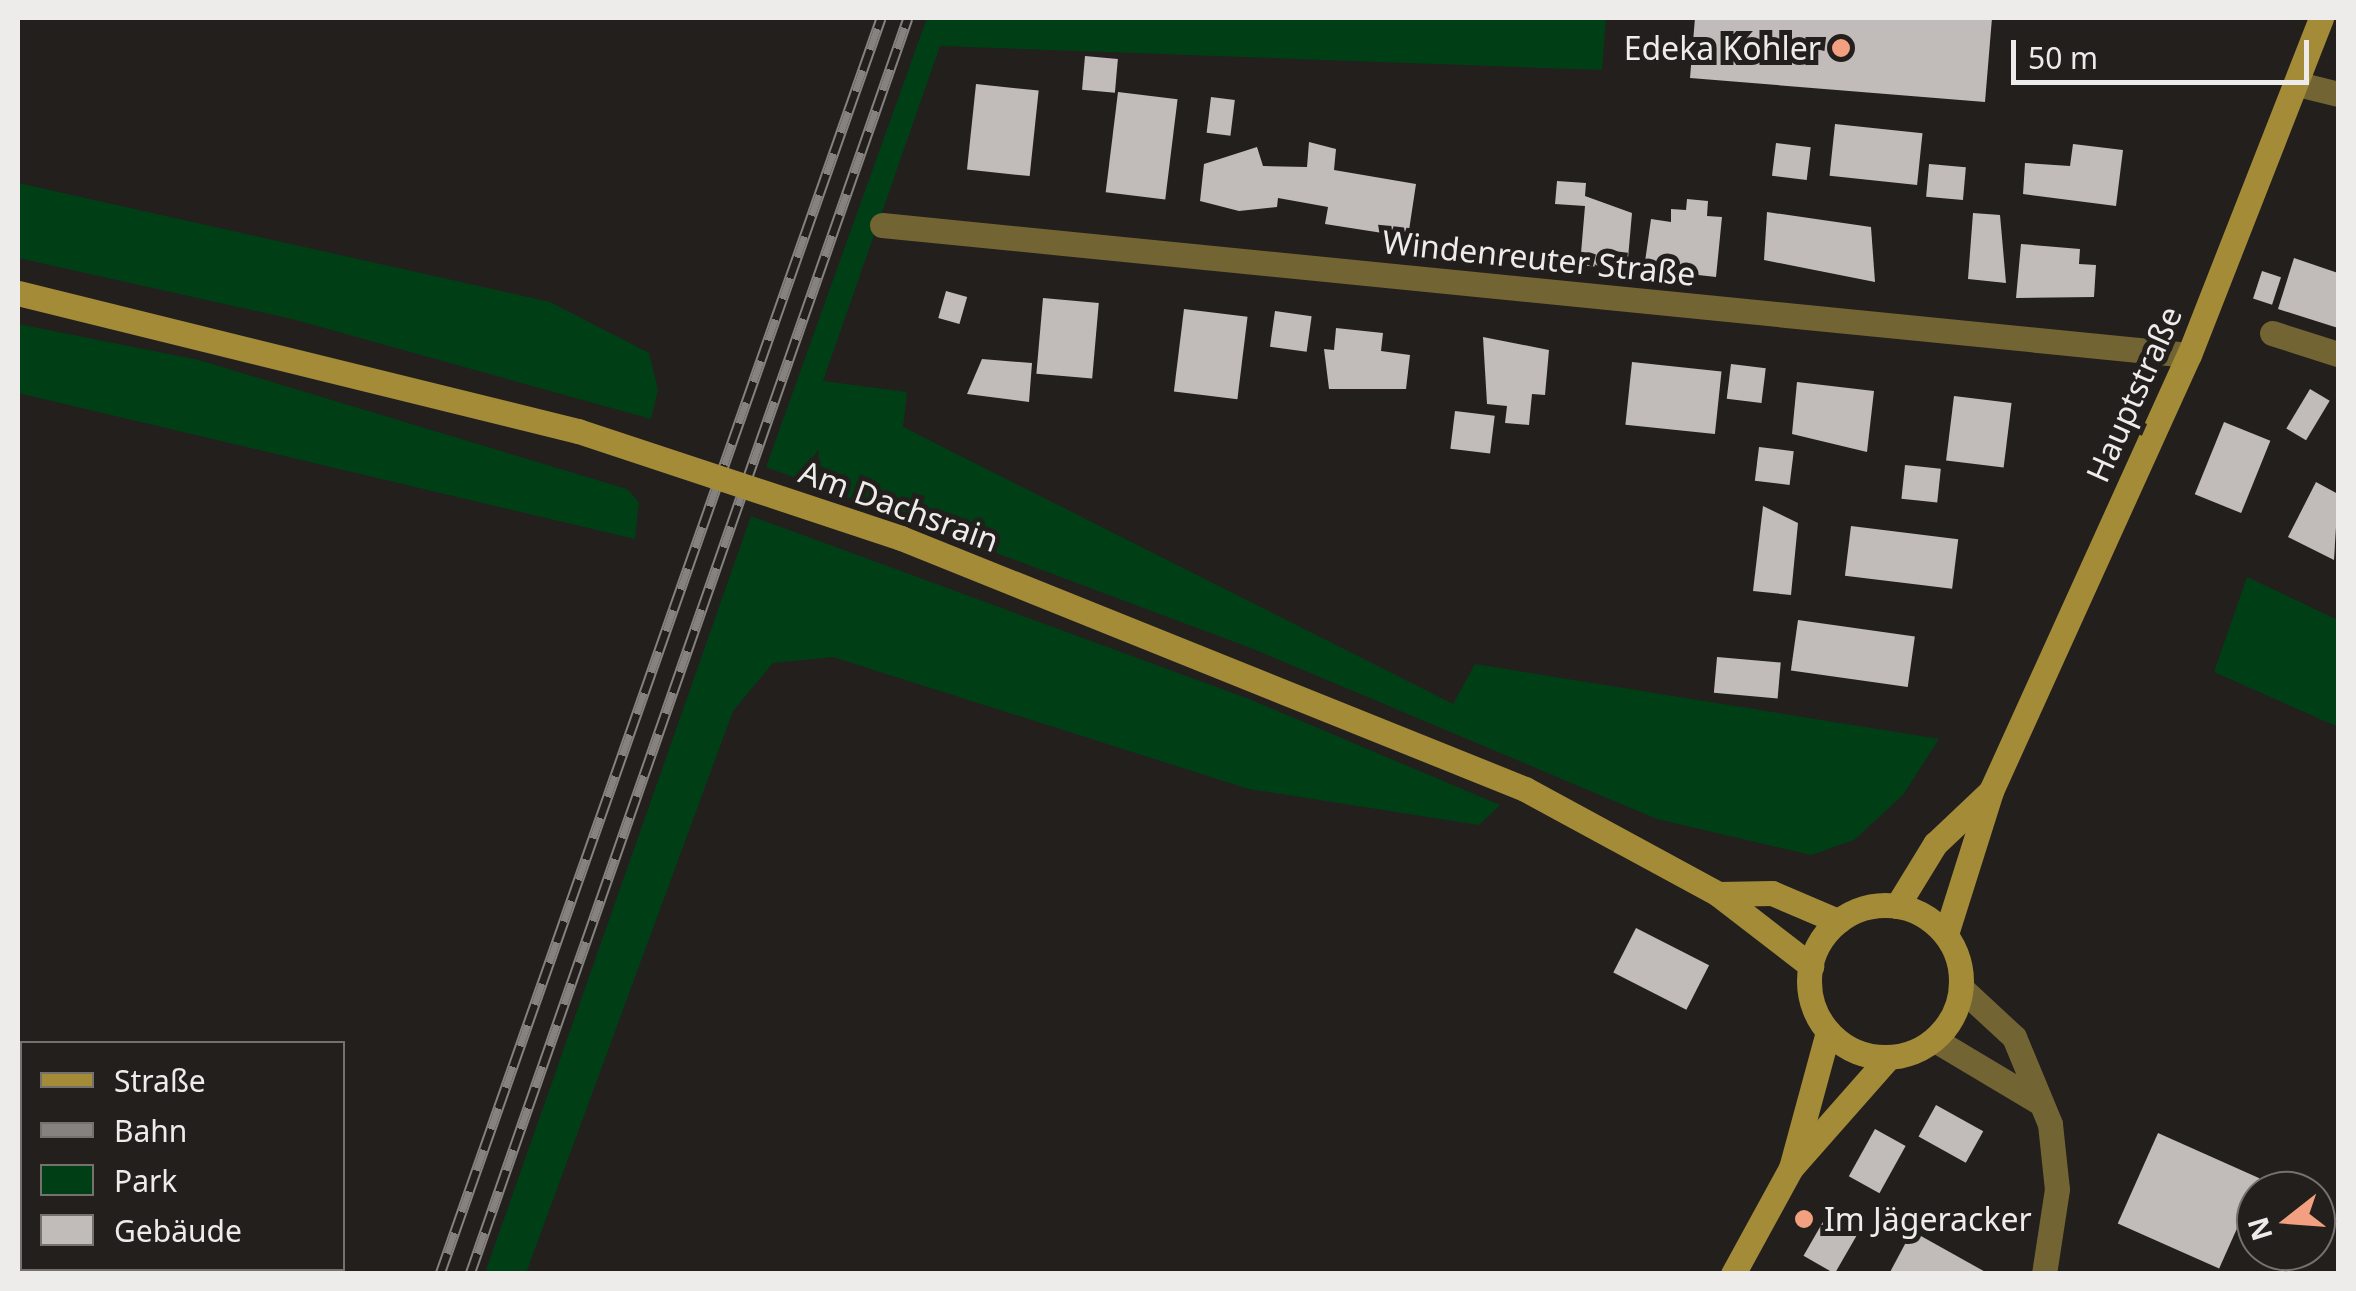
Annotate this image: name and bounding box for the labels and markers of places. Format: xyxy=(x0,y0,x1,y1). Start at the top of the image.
place label: Edeka Kohler xyxy=(1624,29,1821,67)
marker: Edeka Kohler xyxy=(1830,37,1852,59)
place label: Im Jägeracker xyxy=(1824,1200,2032,1238)
marker: Im Jägeracker xyxy=(1793,1208,1815,1230)

